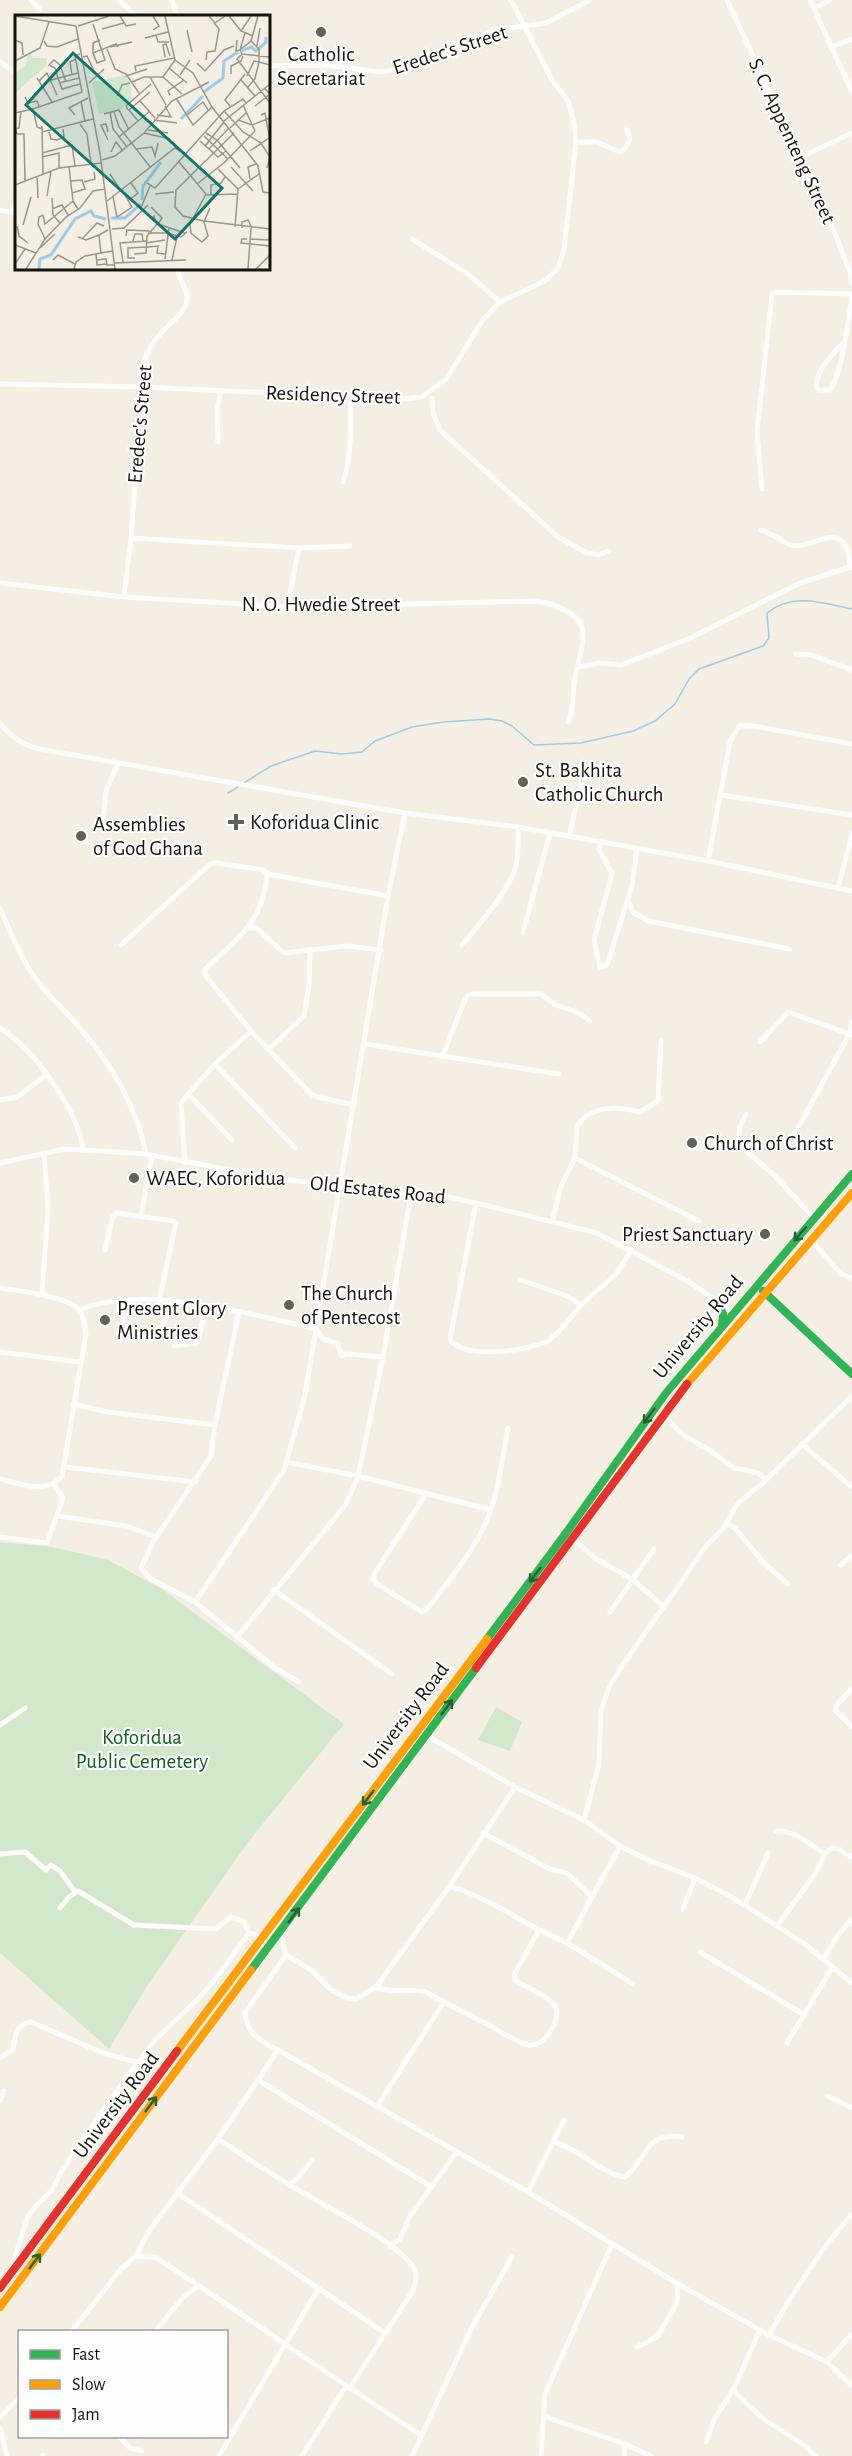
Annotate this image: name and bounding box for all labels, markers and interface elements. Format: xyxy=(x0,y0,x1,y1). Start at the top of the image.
inset map xyxy=(15,15,270,270)
street label: Eredec's Street xyxy=(390,22,510,78)
marker: Catholic Secretariat xyxy=(314,25,328,39)
place label: Catholic Secretariat xyxy=(277,44,365,89)
street label: S. C. Appenteng Street xyxy=(744,55,840,227)
street label: Eredec's Street xyxy=(124,363,156,484)
street label: Residency Street xyxy=(265,382,401,408)
street label: N. O. Hwedie Street xyxy=(242,594,401,615)
place label: St. Bakhita Catholic Church xyxy=(535,760,663,805)
marker: St. Bakhita Catholic Church xyxy=(516,775,530,789)
place label: Koforidua Clinic xyxy=(250,812,379,833)
marker: Koforidua Clinic xyxy=(227,813,245,831)
place label: Assemblies of God Ghana xyxy=(93,814,203,859)
marker: Assemblies of God Ghana xyxy=(74,829,88,843)
place label: Church of Christ xyxy=(704,1133,834,1154)
marker: Church of Christ xyxy=(685,1136,699,1150)
place label: WAEC, Koforidua xyxy=(146,1168,286,1189)
marker: WAEC, Koforidua xyxy=(127,1171,141,1185)
street label: Old Estates Road xyxy=(309,1172,447,1208)
place label: Priest Sanctuary xyxy=(622,1224,753,1245)
one-way arrow xyxy=(794,1226,807,1242)
marker: Priest Sanctuary xyxy=(758,1227,772,1241)
street label: University Road xyxy=(649,1271,747,1383)
place label: The Church of Pentecost xyxy=(301,1283,401,1328)
place label: Present Glory Ministries xyxy=(117,1298,226,1343)
marker: The Church of Pentecost xyxy=(282,1298,296,1312)
marker: Present Glory Ministries xyxy=(98,1313,112,1327)
one-way arrow xyxy=(643,1408,655,1424)
one-way arrow xyxy=(529,1566,541,1582)
street label: University Road xyxy=(359,1659,453,1773)
one-way arrow xyxy=(440,1699,453,1715)
park label: Koforidua Public Cemetery xyxy=(76,1727,208,1772)
one-way arrow xyxy=(361,1789,374,1805)
one-way arrow xyxy=(288,1907,300,1923)
street label: University Road xyxy=(69,2048,163,2162)
one-way arrow xyxy=(145,2097,158,2113)
one-way arrow xyxy=(29,2253,41,2269)
legend xyxy=(18,2330,228,2438)
text: Fast xyxy=(72,2346,100,2364)
text: Slow xyxy=(72,2376,105,2394)
text: Jam xyxy=(72,2406,100,2424)

